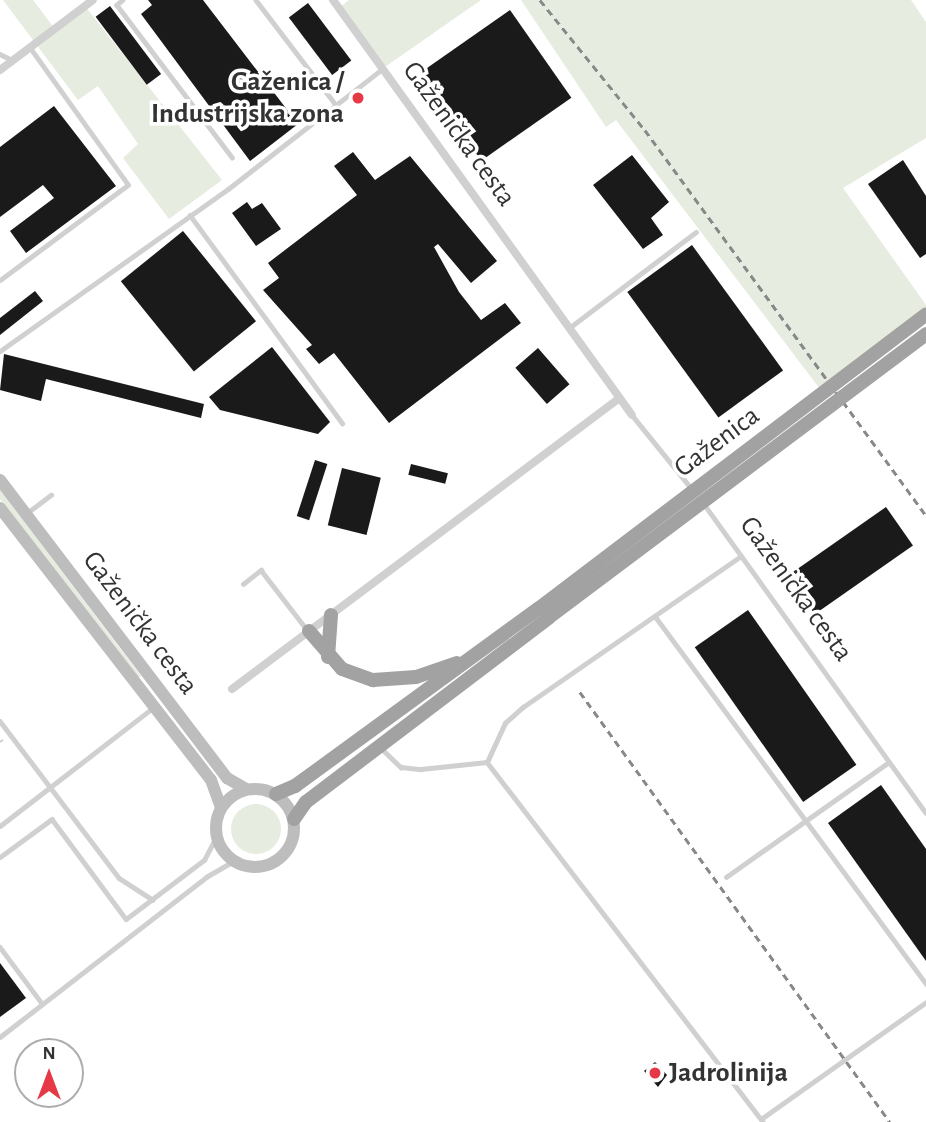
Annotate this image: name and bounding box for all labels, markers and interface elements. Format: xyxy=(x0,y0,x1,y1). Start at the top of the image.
street label: Gaženička cesta xyxy=(395,55,523,213)
place label: Gaženica / Industrijska zona xyxy=(151,65,344,131)
marker: Gaženica / Industrijska zona xyxy=(350,90,366,106)
street label: Gaženica xyxy=(668,399,766,485)
street label: Gaženička cesta xyxy=(732,510,860,668)
street label: Gaženička cesta xyxy=(75,545,205,701)
north arrow xyxy=(14,1038,84,1108)
text: N xyxy=(42,1044,56,1063)
place label: Jadrolinija xyxy=(669,1056,788,1090)
marker: Jadrolinija xyxy=(647,1065,663,1081)

